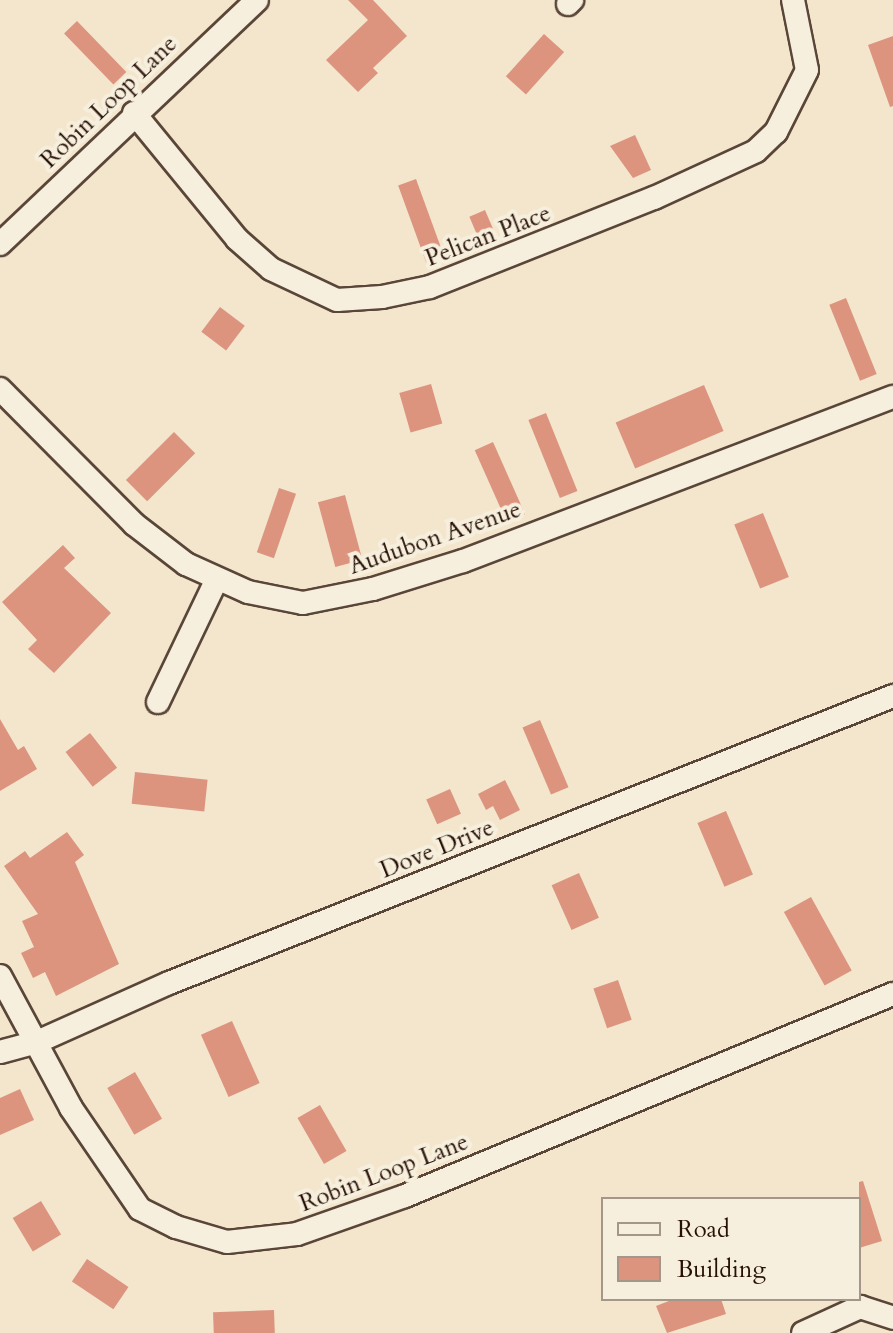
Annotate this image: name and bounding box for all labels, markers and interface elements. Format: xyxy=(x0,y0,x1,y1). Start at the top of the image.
street label: Robin Loop Lane xyxy=(35,30,183,174)
street label: Pelican Place xyxy=(421,199,555,273)
street label: Audubon Avenue xyxy=(345,495,525,581)
street label: Dove Drive xyxy=(376,813,498,885)
street label: Robin Loop Lane xyxy=(296,1128,472,1218)
legend xyxy=(601,1197,861,1301)
text: Road xyxy=(677,1213,730,1246)
text: Building xyxy=(677,1253,766,1286)

